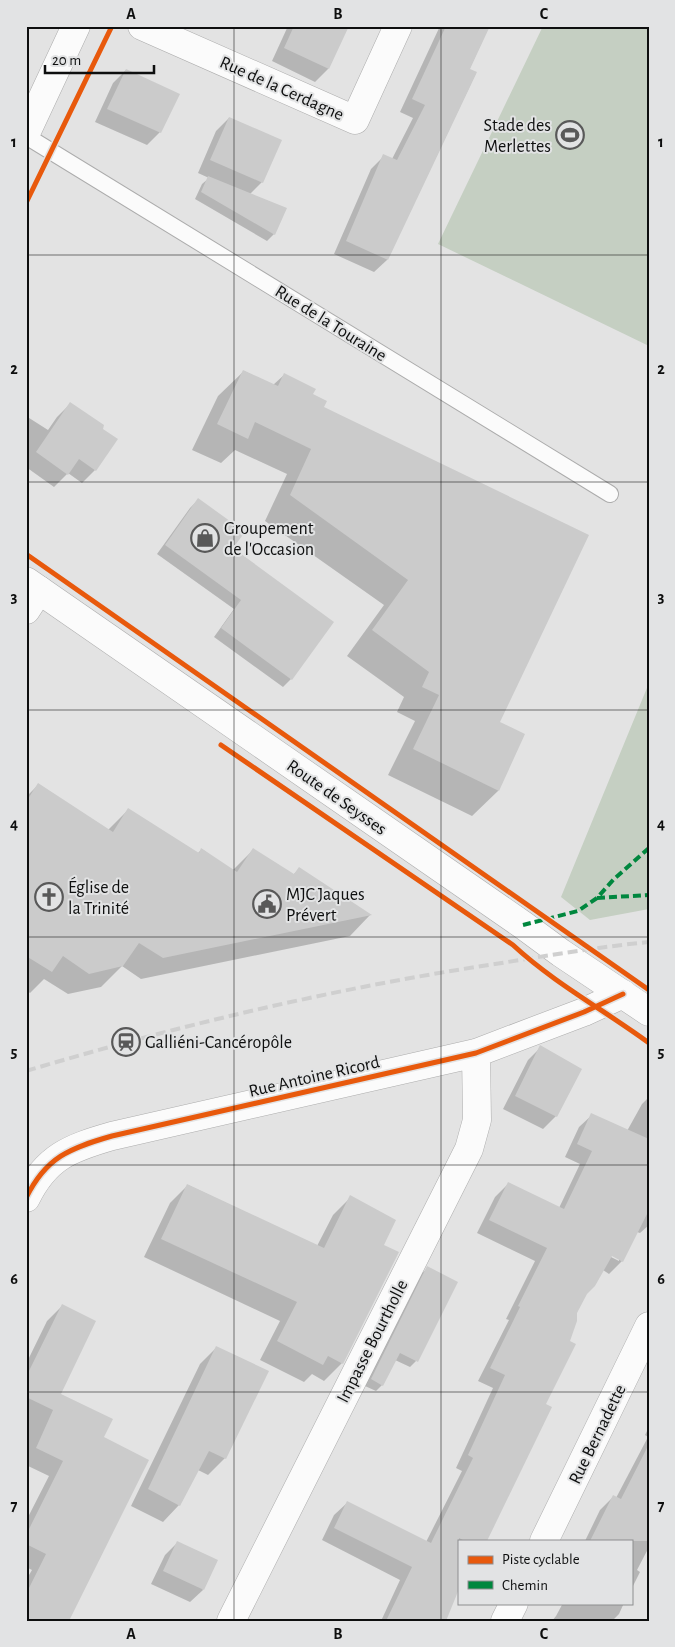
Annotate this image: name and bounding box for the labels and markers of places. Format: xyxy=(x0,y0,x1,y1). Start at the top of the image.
place label: Stade des Merlettes xyxy=(484,117,551,156)
sports icon: Stade des Merlettes xyxy=(555,120,585,150)
place label: Groupement de l'Occasion xyxy=(224,520,314,559)
shop icon: Groupement de l'Occasion xyxy=(190,523,220,553)
place label: Église de la Trinité xyxy=(68,876,129,918)
church icon: Église de la Trinité xyxy=(34,882,64,912)
place label: MJC Jaques Prévert xyxy=(286,886,365,925)
public building icon: MJC Jaques Prévert xyxy=(252,889,282,919)
station icon: Galliéni-Cancéropôle xyxy=(111,1027,141,1057)
place label: Galliéni-Cancéropôle xyxy=(145,1034,292,1052)

